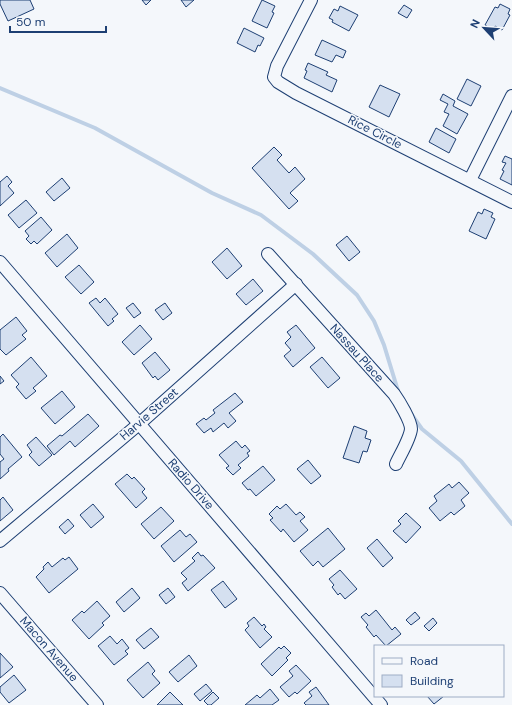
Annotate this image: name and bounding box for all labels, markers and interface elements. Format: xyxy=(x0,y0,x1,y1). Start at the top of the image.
scale bar xyxy=(10,8,106,34)
north arrow xyxy=(464,8,504,48)
text: 50 m xyxy=(16,14,45,30)
text: N xyxy=(467,17,483,30)
street label: Rice Circle xyxy=(345,111,405,153)
street label: Nassau Place xyxy=(327,320,388,386)
street label: Harvie Street xyxy=(116,384,182,444)
street label: Radio Drive xyxy=(164,455,218,513)
street label: Macon Avenue xyxy=(16,613,82,685)
legend xyxy=(374,645,504,697)
text: Road xyxy=(410,653,438,669)
text: Building xyxy=(410,673,454,689)

